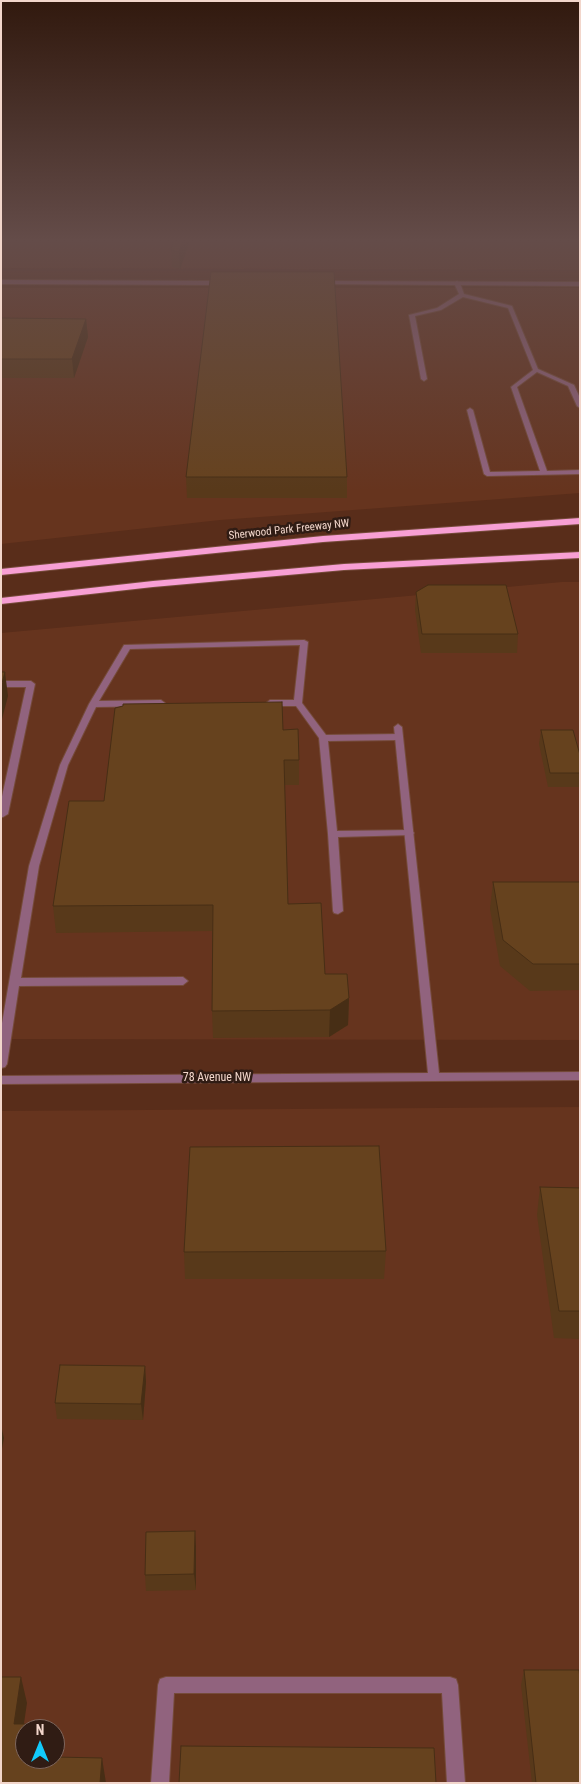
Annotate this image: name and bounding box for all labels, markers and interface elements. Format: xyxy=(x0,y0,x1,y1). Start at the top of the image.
street label: Sherwood Park Freeway NW xyxy=(228,517,350,543)
street label: 78 Avenue NW xyxy=(183,1071,251,1085)
north arrow xyxy=(15,1719,65,1769)
text: N xyxy=(36,1722,44,1738)

